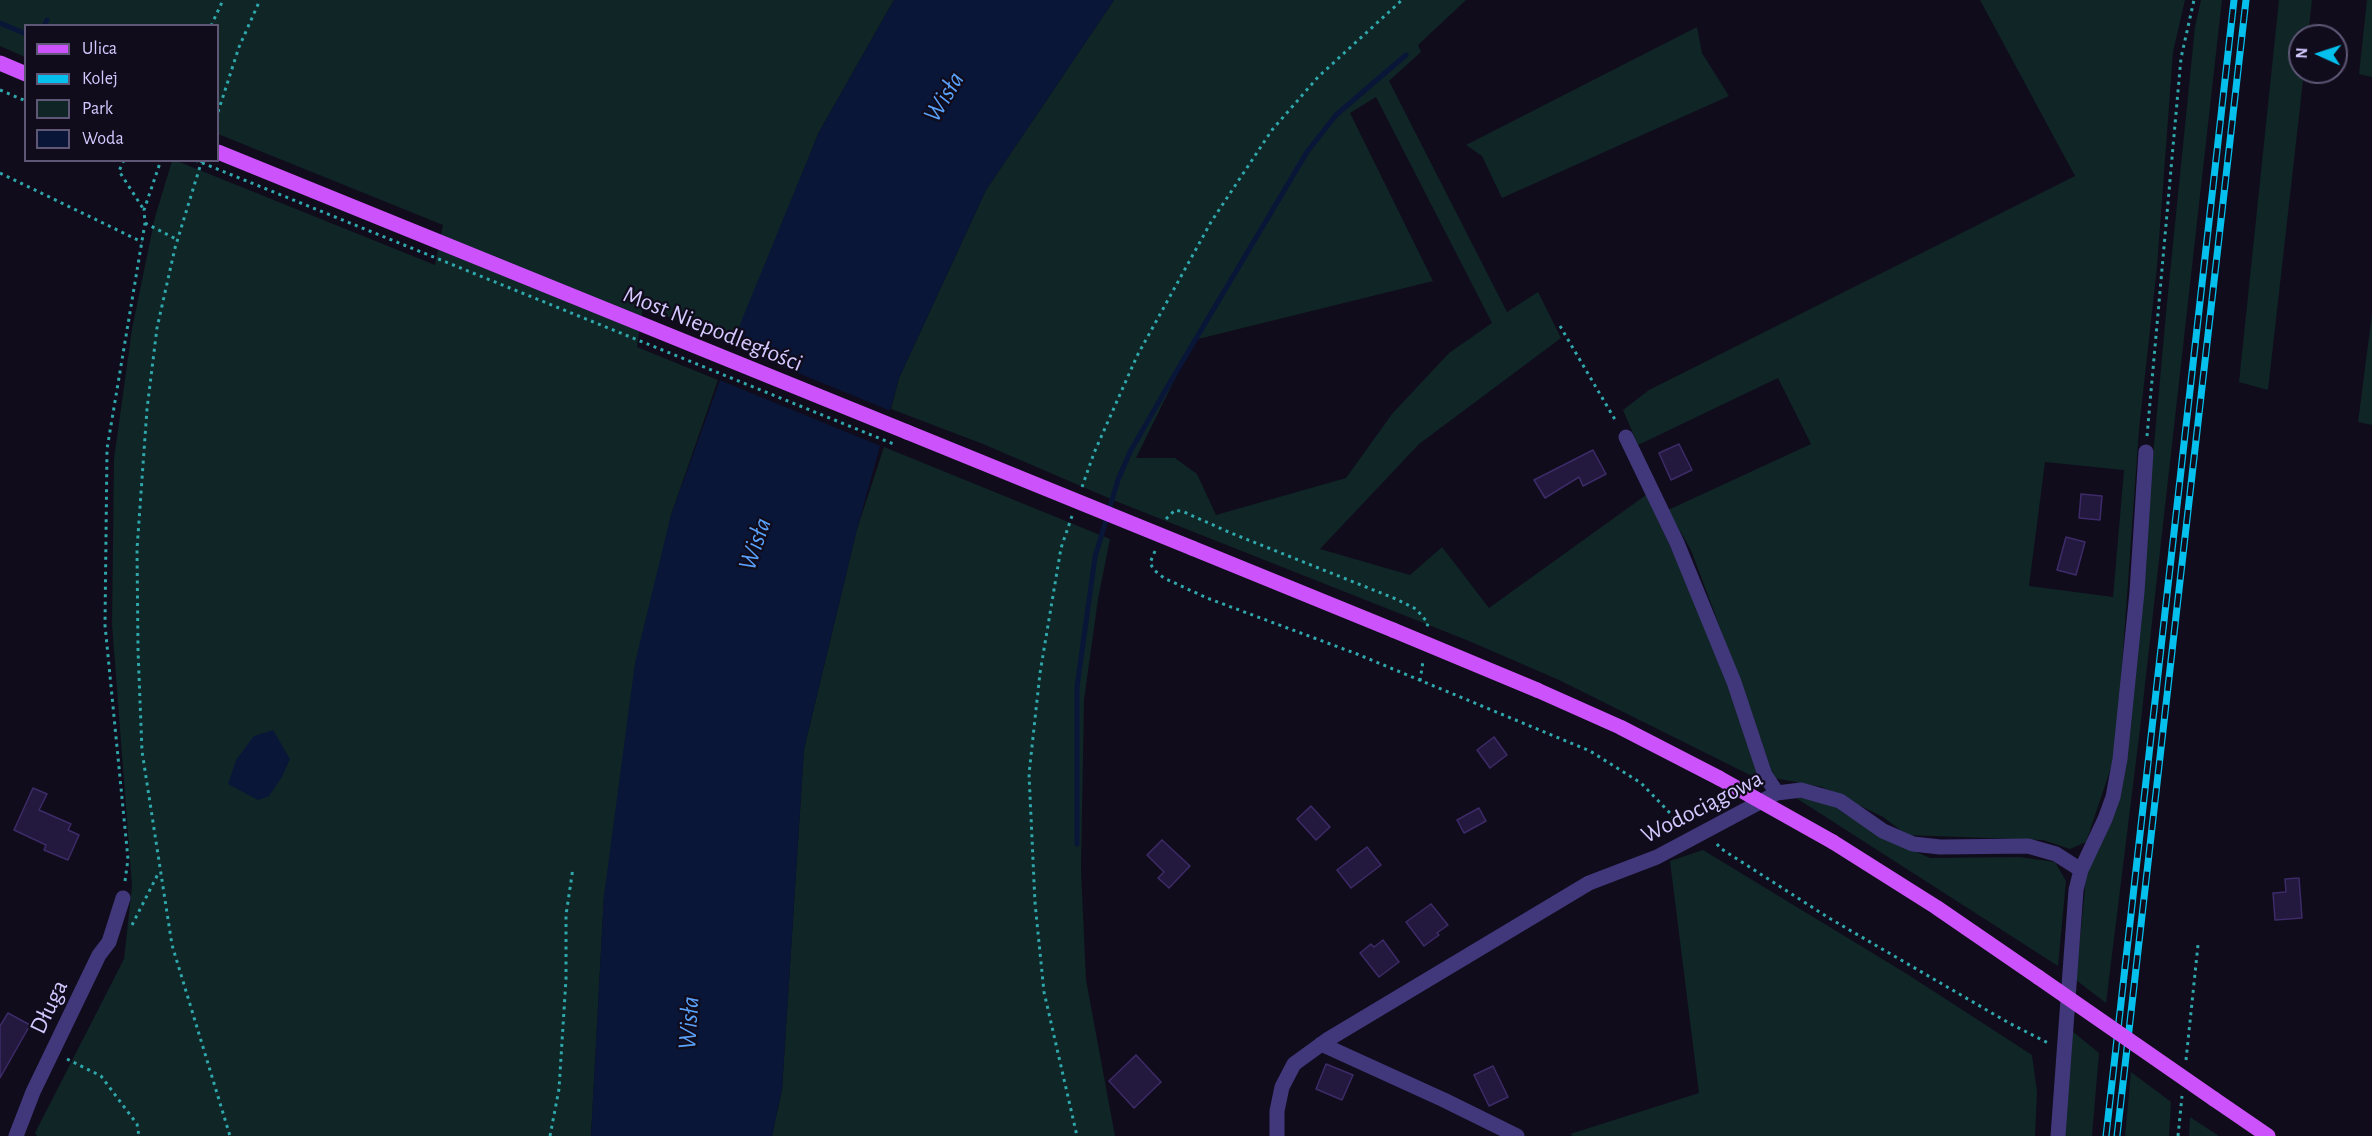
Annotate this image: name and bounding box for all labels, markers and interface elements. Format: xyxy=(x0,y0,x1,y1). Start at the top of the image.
legend xyxy=(24,24,219,162)
north arrow xyxy=(2288,24,2348,84)
text: Ulica xyxy=(82,40,117,58)
text: N xyxy=(2294,47,2310,59)
water label: Wisła xyxy=(917,66,971,128)
text: Kolej xyxy=(82,70,118,88)
text: Park xyxy=(82,100,113,118)
text: Woda xyxy=(82,130,124,148)
street label: Most Niepodległości xyxy=(619,280,807,378)
water label: Wisła xyxy=(732,514,778,574)
street label: Wodociągowa xyxy=(1636,764,1768,850)
street label: Długa xyxy=(24,975,74,1039)
water label: Wisła xyxy=(672,995,706,1051)

